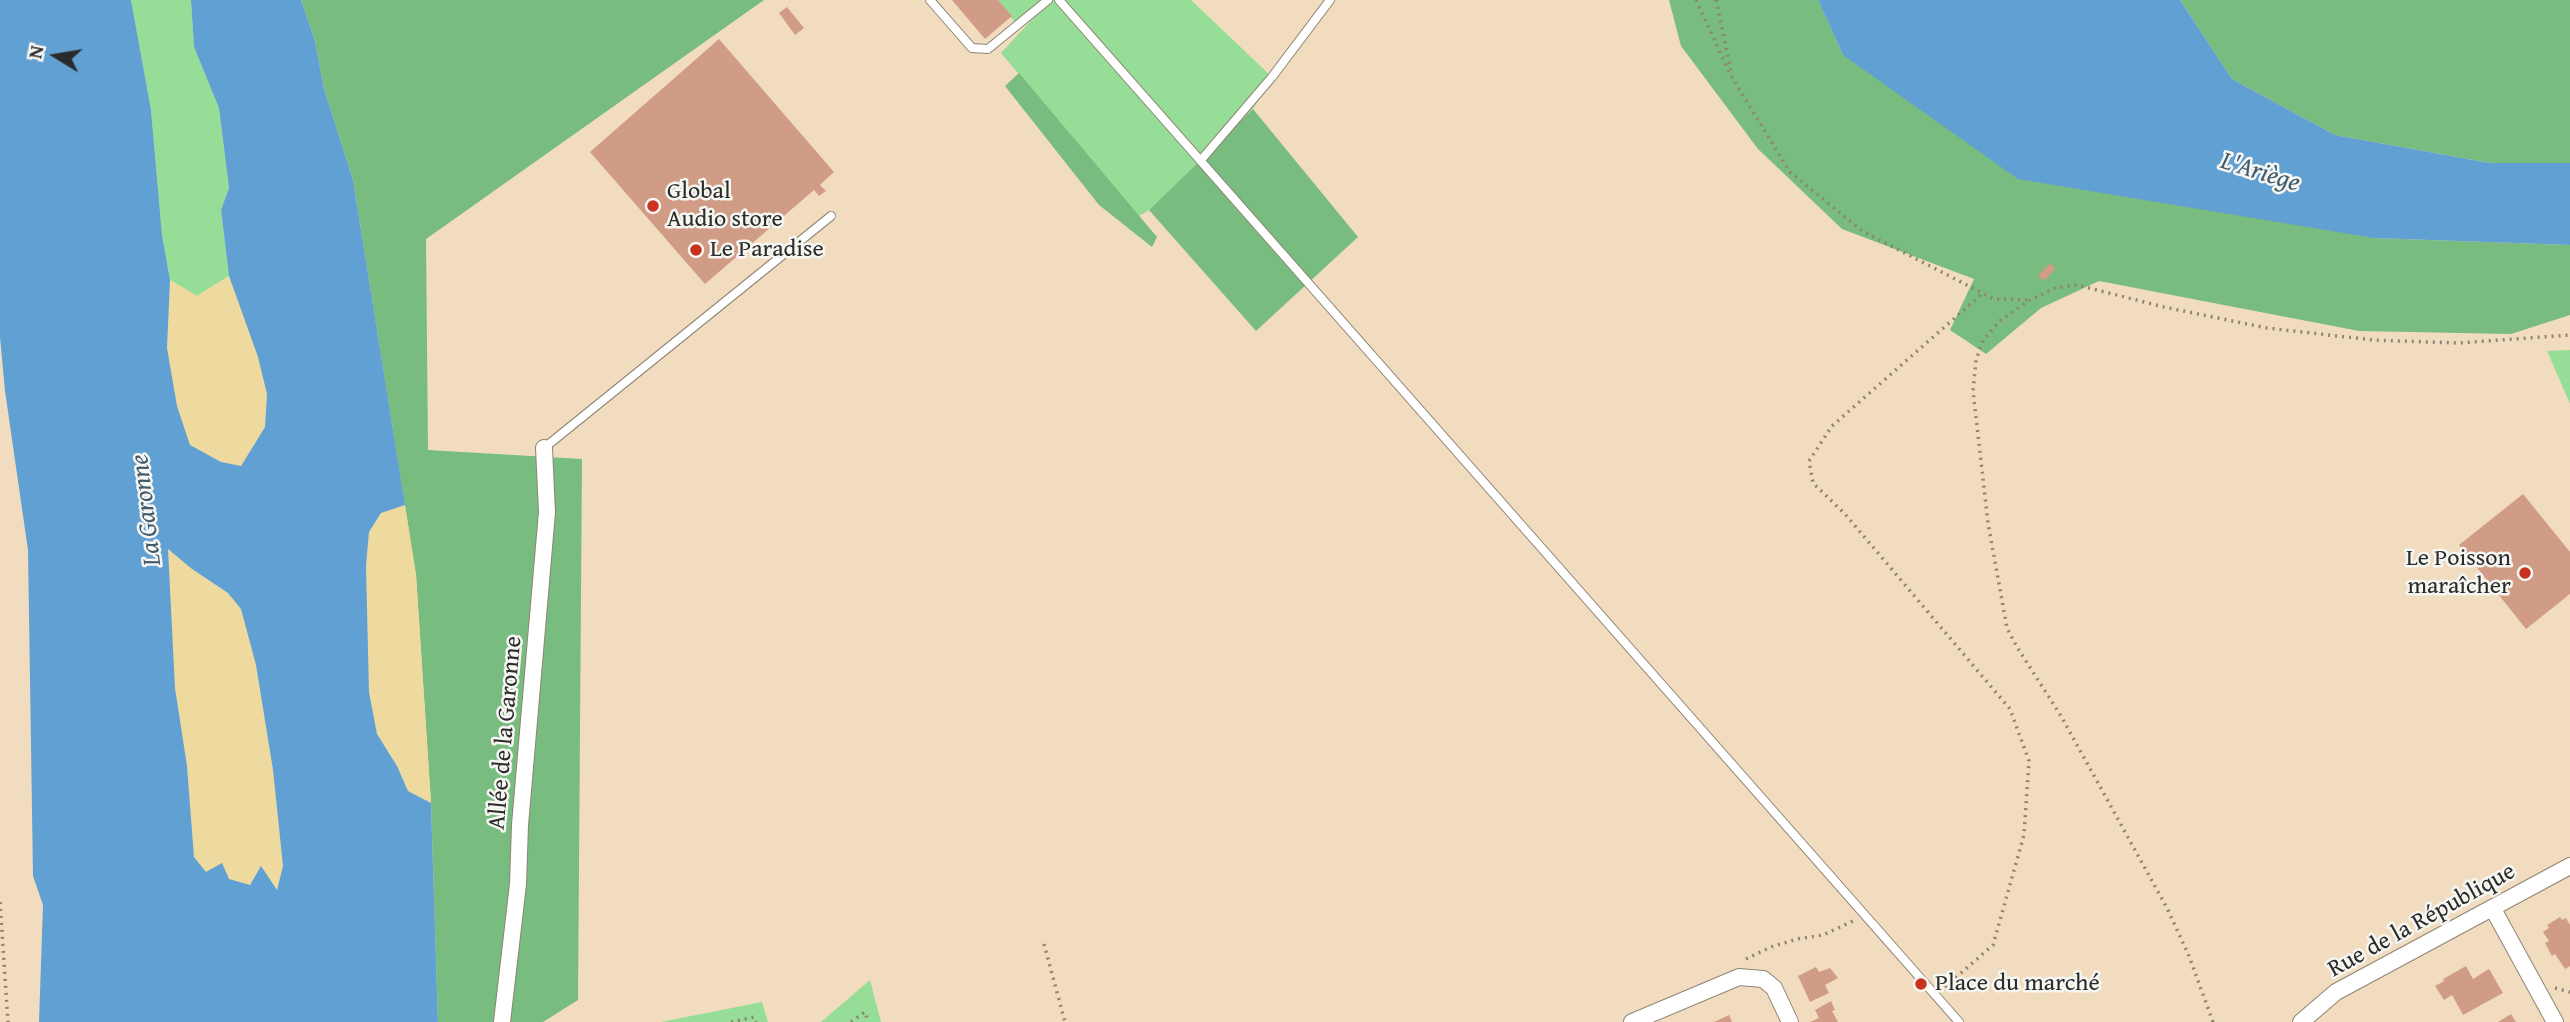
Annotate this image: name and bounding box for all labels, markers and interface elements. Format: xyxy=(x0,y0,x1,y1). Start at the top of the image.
north arrow xyxy=(21,21,91,91)
text: N xyxy=(20,43,50,61)
water label: L'Ariège xyxy=(2217,146,2303,200)
place label: Global Audio store xyxy=(667,178,783,234)
marker: Global Audio store xyxy=(645,198,661,214)
place label: Le Paradise xyxy=(710,236,824,264)
marker: Le Paradise xyxy=(688,242,704,258)
water label: La Garonne xyxy=(125,452,169,568)
place label: Le Poisson maraîcher xyxy=(2406,545,2511,601)
marker: Le Poisson maraîcher xyxy=(2517,565,2533,581)
street label: Allée de la Garonne xyxy=(483,635,529,831)
street label: Rue de la République xyxy=(2323,858,2521,984)
place label: Place du marché xyxy=(1935,970,2100,998)
marker: Place du marché xyxy=(1913,976,1929,992)

